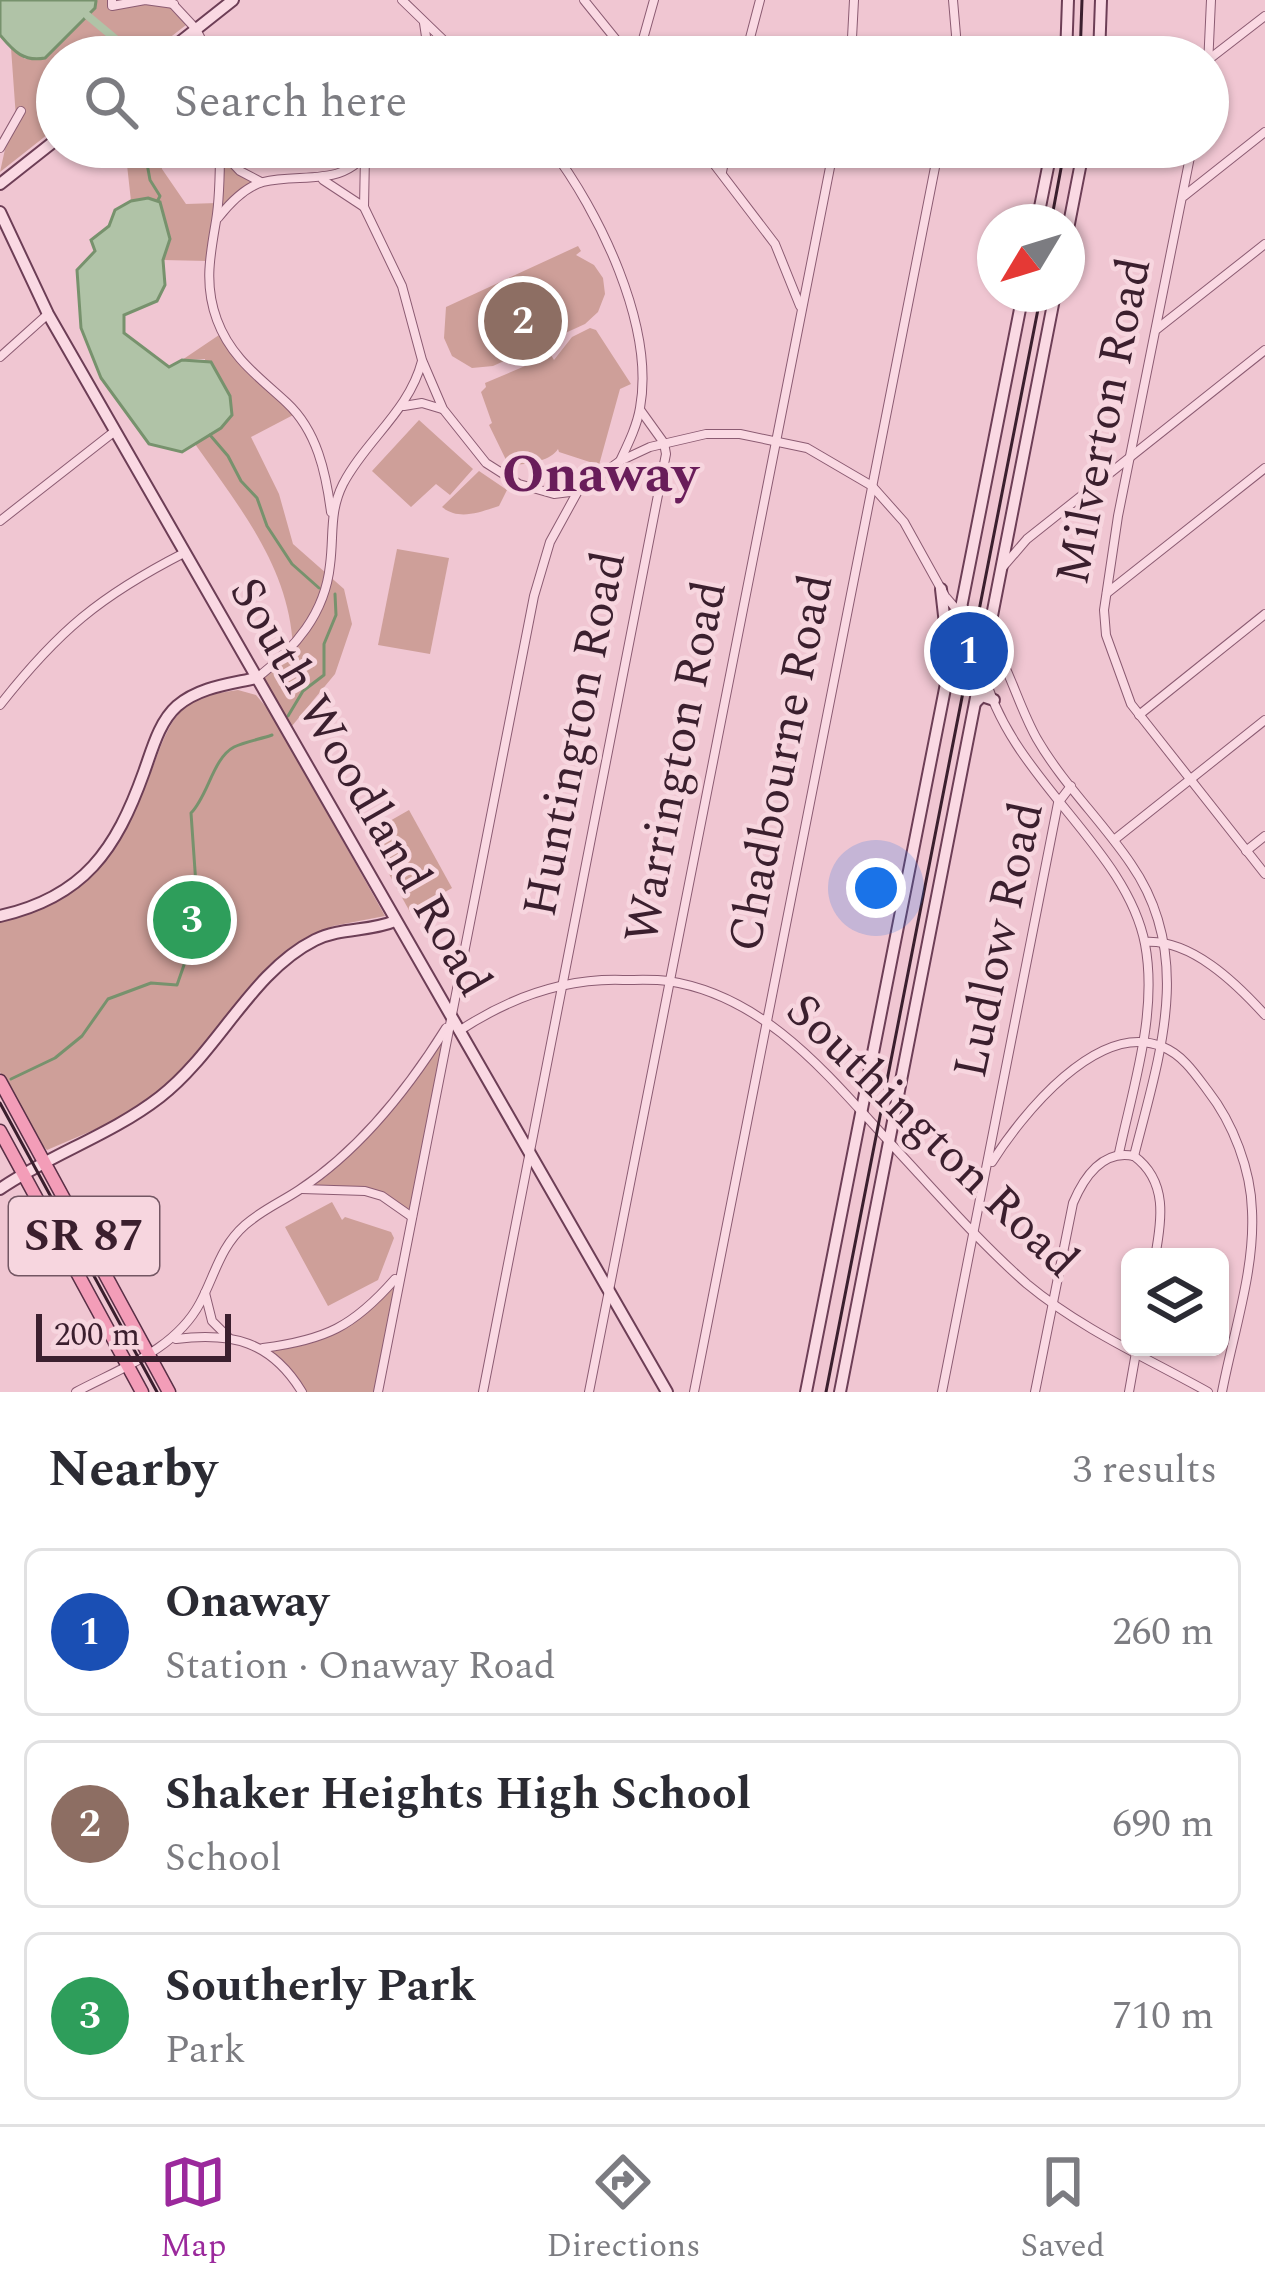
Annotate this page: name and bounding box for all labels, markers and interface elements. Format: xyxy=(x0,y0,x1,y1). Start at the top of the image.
search box xyxy=(36,36,1229,168)
text: Search here xyxy=(174,68,407,137)
icon: search xyxy=(78,69,144,135)
north arrow xyxy=(977,204,1085,312)
street label: Milverton Road xyxy=(1037,251,1171,591)
pin: 2 xyxy=(484,276,562,366)
district label: Onaway xyxy=(502,434,700,516)
street label: Huntington Road xyxy=(504,545,646,923)
street label: South Woodland Road xyxy=(210,563,510,1011)
street label: Chadbourne Road xyxy=(709,568,853,958)
street label: Warrington Road xyxy=(605,575,747,949)
pin: 1 xyxy=(930,606,1008,696)
street label: Ludlow Road xyxy=(934,795,1064,1085)
your location xyxy=(846,858,906,918)
pin: 3 xyxy=(153,875,231,965)
street label: Southington Road xyxy=(769,976,1095,1296)
road number: SR 87 xyxy=(9,1197,159,1275)
map controls xyxy=(1121,1248,1229,1356)
button: layers xyxy=(1121,1248,1229,1356)
scale bar xyxy=(36,1308,231,1361)
text: 200 m xyxy=(54,1310,140,1360)
text: Nearby xyxy=(48,1431,217,1509)
text: 3 results xyxy=(1073,1441,1217,1500)
text: Onaway xyxy=(165,1568,329,1637)
text: 1 xyxy=(79,1603,101,1662)
text: 260 m xyxy=(1112,1603,1214,1662)
text: Station · Onaway Road xyxy=(165,1637,556,1696)
text: Shaker Heights High School xyxy=(165,1760,751,1829)
text: 2 xyxy=(79,1795,101,1854)
text: 690 m xyxy=(1112,1795,1214,1854)
text: School xyxy=(165,1829,282,1888)
text: Southerly Park xyxy=(165,1952,476,2021)
text: 3 xyxy=(79,1987,101,2046)
text: 710 m xyxy=(1112,1987,1214,2046)
text: Park xyxy=(165,2021,245,2080)
tab: Map xyxy=(160,2149,226,2271)
tab: Directions xyxy=(546,2149,700,2271)
tab: Saved xyxy=(1020,2149,1105,2271)

